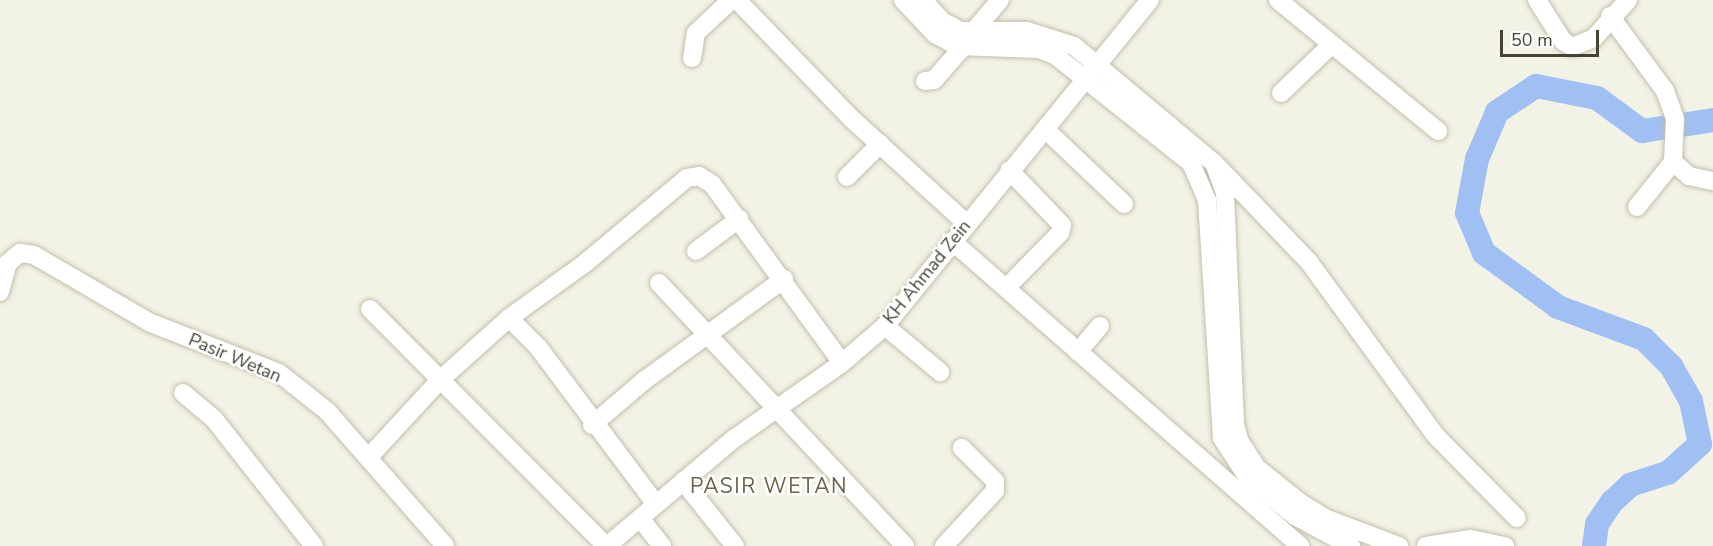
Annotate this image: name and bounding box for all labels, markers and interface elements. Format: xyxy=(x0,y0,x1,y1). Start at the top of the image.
scale bar xyxy=(1503,18,1602,56)
text: 50 m xyxy=(1511,28,1553,52)
street label: KH Ahmad Zein xyxy=(879,216,975,328)
street label: Pasir Wetan xyxy=(185,329,285,387)
district label: PASIR WETAN xyxy=(690,473,848,499)

